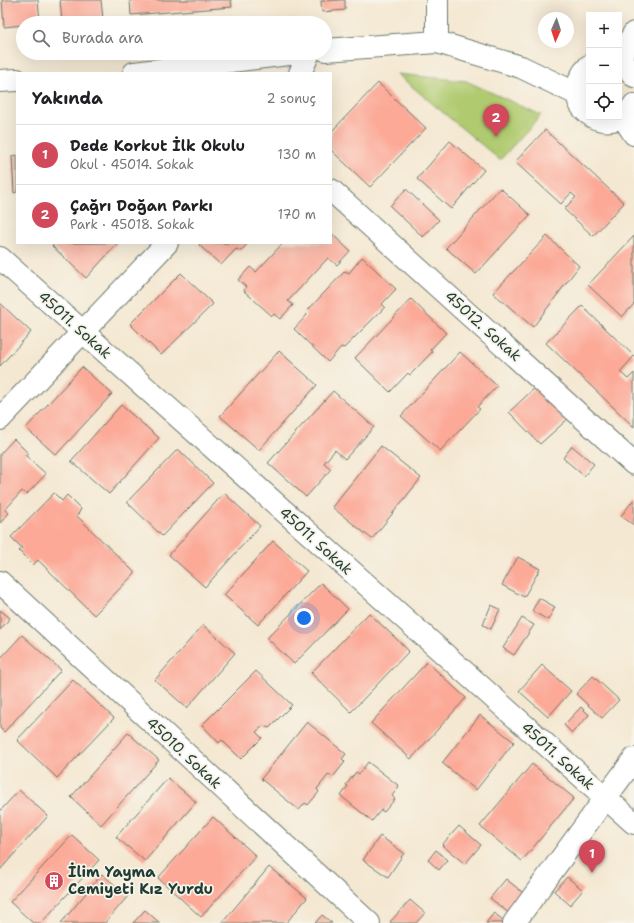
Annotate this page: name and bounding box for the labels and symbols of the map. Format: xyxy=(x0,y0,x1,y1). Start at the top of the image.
north arrow xyxy=(538,12,574,48)
pin: 2 xyxy=(483,104,509,137)
street label: 45012. Sokak xyxy=(440,286,526,366)
street label: 45011. Sokak xyxy=(34,287,116,363)
street label: 45011. Sokak xyxy=(275,503,357,579)
your location xyxy=(294,608,314,628)
street label: 45010. Sokak xyxy=(142,713,226,793)
street label: 45011. Sokak xyxy=(517,718,599,794)
pin: 1 xyxy=(579,840,605,873)
place label: İlim Yayma Cemiyeti Kız Yurdu xyxy=(68,862,213,899)
building icon: İlim Yayma Cemiyeti Kız Yurdu xyxy=(43,870,65,892)

